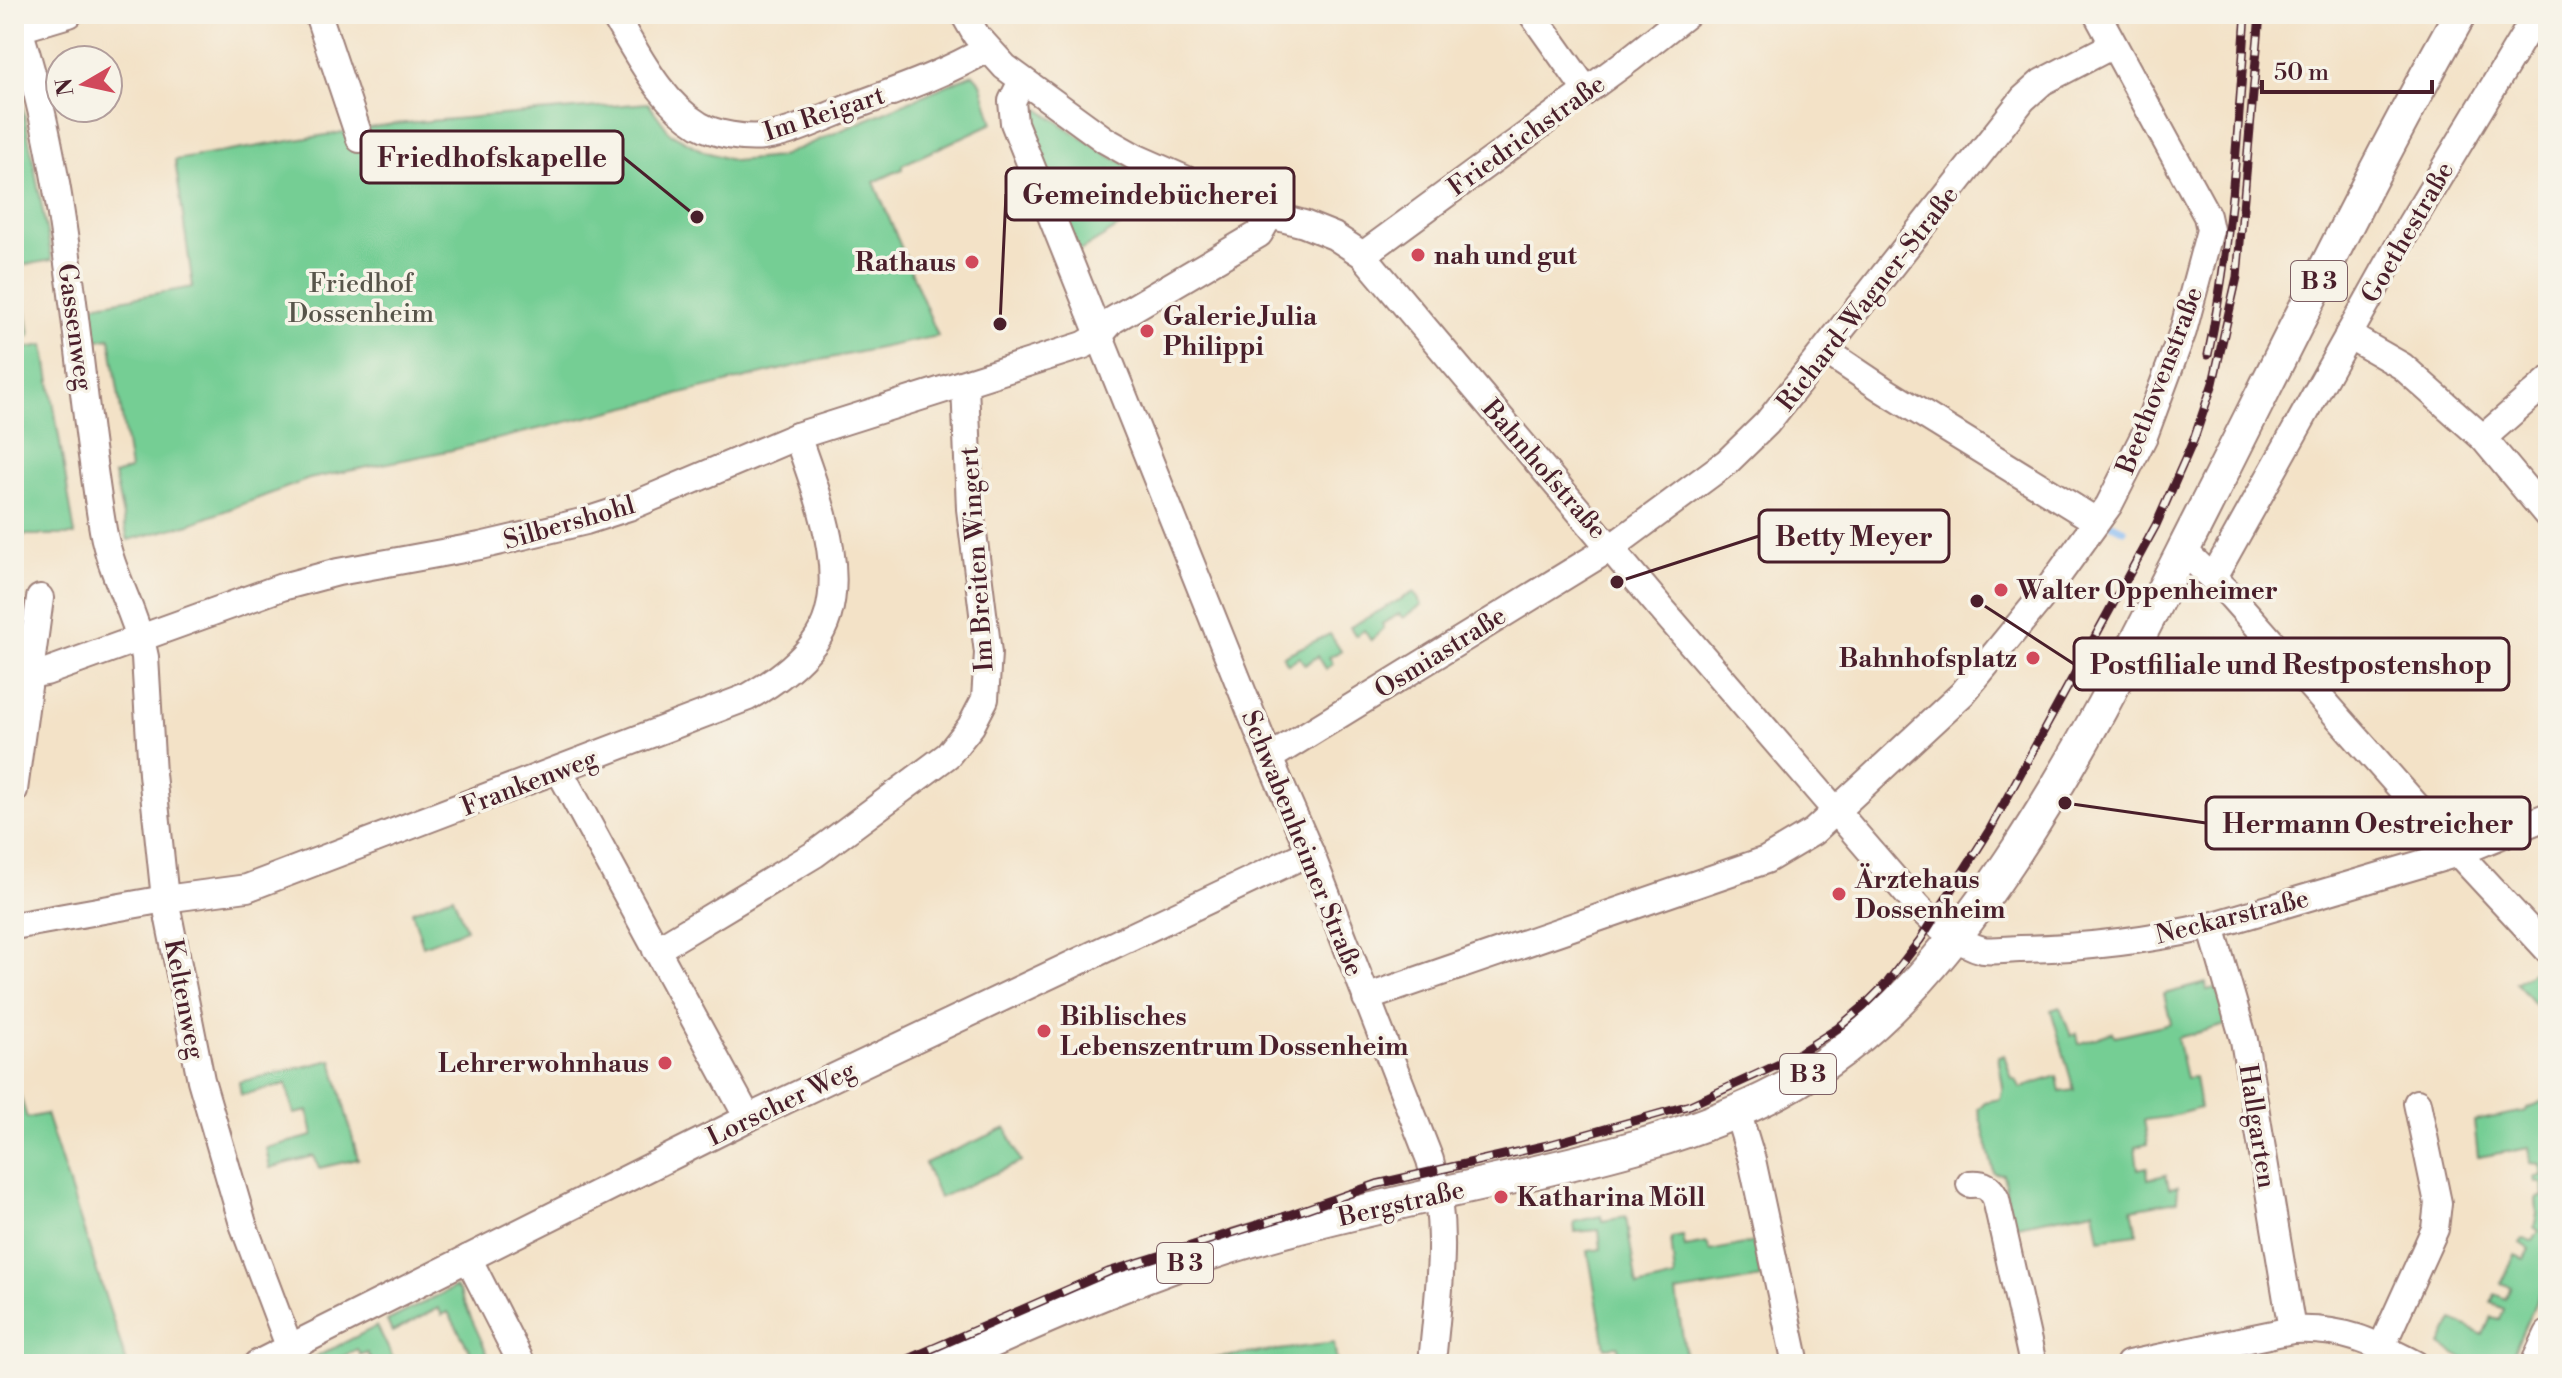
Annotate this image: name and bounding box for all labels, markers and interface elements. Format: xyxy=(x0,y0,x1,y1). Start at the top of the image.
north arrow xyxy=(44,44,124,124)
scale bar xyxy=(2262,44,2432,94)
text: 50 m xyxy=(2274,58,2329,88)
street label: Friedrichstraße xyxy=(1442,68,1611,204)
text: N xyxy=(51,76,80,98)
street label: Im Reigart xyxy=(760,79,889,149)
callout: Friedhofskapelle xyxy=(361,131,623,183)
text: Friedhofskapelle xyxy=(377,141,607,176)
street label: Goethestraße xyxy=(2355,156,2461,309)
callout: Gemeindebücherei xyxy=(1006,168,1294,220)
text: Gemeindebücherei xyxy=(1022,178,1278,213)
street label: Richard-Wagner-Straße xyxy=(1770,180,1966,418)
place label: nah und gut xyxy=(1434,240,1577,272)
marker: nah und gut xyxy=(1409,246,1427,264)
place label: Rathaus xyxy=(855,247,956,279)
marker: Rathaus xyxy=(963,253,981,271)
road number: B 3 xyxy=(2291,261,2347,301)
street label: Gassenweg xyxy=(50,262,100,393)
park label: Friedhof Dossenheim xyxy=(288,268,434,330)
street label: Beethovenstraße xyxy=(2109,282,2210,479)
place label: Galerie Julia Philippi xyxy=(1163,301,1318,363)
marker: Galerie Julia Philippi xyxy=(1138,322,1156,340)
street label: Bahnhofstraße xyxy=(1474,393,1614,546)
street label: Im Breiten Wingert xyxy=(953,445,1001,673)
street label: Silbershohl xyxy=(500,489,639,557)
callout: Betty Meyer xyxy=(1759,510,1949,562)
text: Betty Meyer xyxy=(1775,520,1933,555)
place label: Walter Oppenheimer xyxy=(2016,575,2278,607)
marker: Walter Oppenheimer xyxy=(1992,581,2010,599)
street label: Osmiastraße xyxy=(1369,600,1512,706)
callout: Postfiliale und Restpostenshop xyxy=(2074,638,2509,690)
place label: Bahnhofsplatz xyxy=(1839,643,2017,675)
text: Postfiliale und Restpostenshop xyxy=(2090,648,2492,683)
marker: Bahnhofsplatz xyxy=(2024,649,2042,667)
street label: Schwabenheimer Straße xyxy=(1234,706,1370,981)
street label: Frankenweg xyxy=(457,742,602,823)
callout: Hermann Oestreicher xyxy=(2206,797,2530,849)
text: Hermann Oestreicher xyxy=(2222,807,2514,842)
place label: Ärztehaus Dossenheim xyxy=(1854,863,2006,926)
street label: Neckarstraße xyxy=(2152,882,2312,951)
marker: Ärztehaus Dossenheim xyxy=(1830,885,1848,903)
street label: Keltenweg xyxy=(157,936,211,1062)
place label: Biblisches Lebenszentrum Dossenheim xyxy=(1060,1001,1409,1063)
marker: Biblisches Lebenszentrum Dossenheim xyxy=(1035,1022,1053,1040)
place label: Lehrerwohnhaus xyxy=(438,1048,649,1080)
marker: Lehrerwohnhaus xyxy=(656,1054,674,1072)
street label: Lorscher Weg xyxy=(702,1054,861,1154)
road number: B 3 xyxy=(1780,1054,1836,1094)
street label: Hallgarten xyxy=(2231,1062,2283,1191)
street label: Bergstraße xyxy=(1334,1174,1468,1234)
place label: Katharina Möll xyxy=(1517,1182,1706,1214)
marker: Katharina Möll xyxy=(1492,1188,1510,1206)
road number: B 3 xyxy=(1157,1243,1213,1283)

